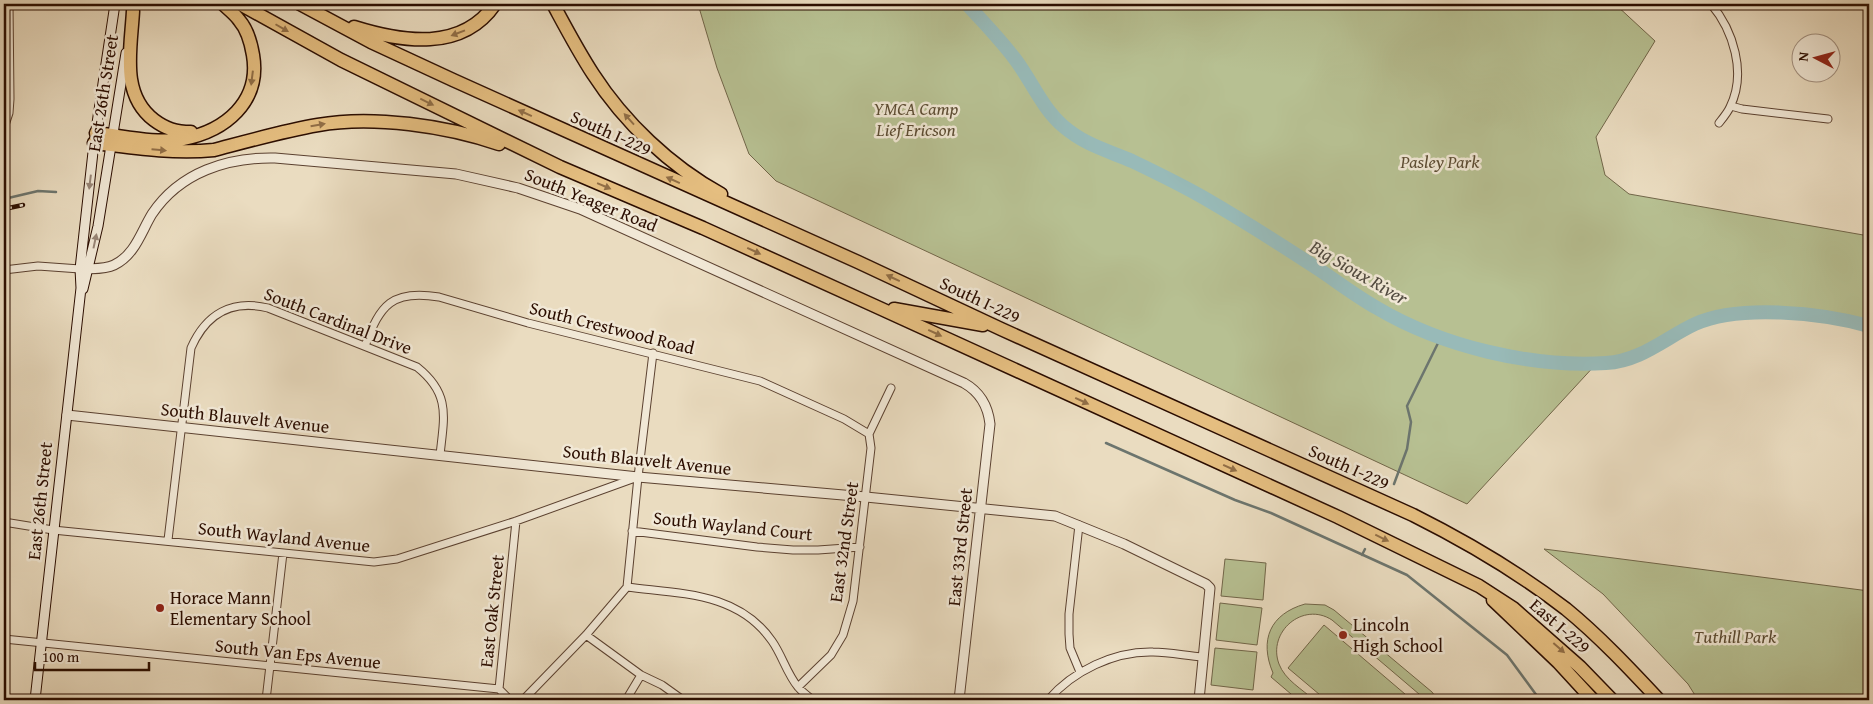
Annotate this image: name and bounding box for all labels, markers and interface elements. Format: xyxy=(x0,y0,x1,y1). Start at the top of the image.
one-way arrow xyxy=(276,24,289,33)
one-way arrow xyxy=(451,30,465,38)
street label: East 26th Street xyxy=(80,32,125,153)
north arrow xyxy=(1790,32,1840,82)
text: N xyxy=(1793,50,1814,62)
one-way arrow xyxy=(248,70,256,86)
park label: YMCA Camp Lief Ericson xyxy=(874,95,959,143)
one-way arrow xyxy=(420,98,434,106)
street label: South I-229 xyxy=(566,103,656,162)
one-way arrow xyxy=(518,108,532,116)
one-way arrow xyxy=(623,114,635,126)
one-way arrow xyxy=(311,121,327,129)
one-way arrow xyxy=(151,146,167,154)
park label: Pasley Park xyxy=(1399,148,1480,175)
street label: South Yeager Road xyxy=(521,161,662,239)
one-way arrow xyxy=(86,174,94,190)
one-way arrow xyxy=(666,176,680,184)
one-way arrow xyxy=(597,183,611,191)
water label: Big Sioux River xyxy=(1304,232,1414,312)
one-way arrow xyxy=(91,233,99,249)
one-way arrow xyxy=(746,246,761,255)
street label: South I-229 xyxy=(936,269,1025,330)
one-way arrow xyxy=(886,274,900,282)
street label: South Cardinal Drive xyxy=(260,280,416,361)
street label: South Crestwood Road xyxy=(527,294,698,361)
one-way arrow xyxy=(928,330,942,338)
street label: South Blauvelt Avenue xyxy=(159,395,331,440)
one-way arrow xyxy=(1075,397,1089,405)
street label: South Blauvelt Avenue xyxy=(561,437,733,482)
street label: South I-229 xyxy=(1304,437,1394,496)
street label: East 26th Street xyxy=(20,440,59,561)
one-way arrow xyxy=(1223,465,1237,473)
street label: East 32nd Street xyxy=(822,479,865,604)
street label: East 33rd Street xyxy=(940,486,979,607)
street label: South Wayland Court xyxy=(652,504,815,547)
street label: South Wayland Avenue xyxy=(197,514,371,559)
one-way arrow xyxy=(1374,534,1389,542)
street label: East Oak Street xyxy=(472,553,511,669)
place label: Horace Mann Elementary School xyxy=(170,584,311,632)
street label: East I-229 xyxy=(1524,592,1597,660)
marker: Horace Mann Elementary School xyxy=(154,602,166,614)
place label: Lincoln High School xyxy=(1353,611,1443,659)
park label: Tuthill Park xyxy=(1694,623,1777,650)
marker: Lincoln High School xyxy=(1337,629,1349,641)
street label: South Van Eps Avenue xyxy=(214,631,382,676)
scale bar xyxy=(35,639,149,671)
one-way arrow xyxy=(1552,642,1564,654)
text: 100 m xyxy=(42,646,80,667)

